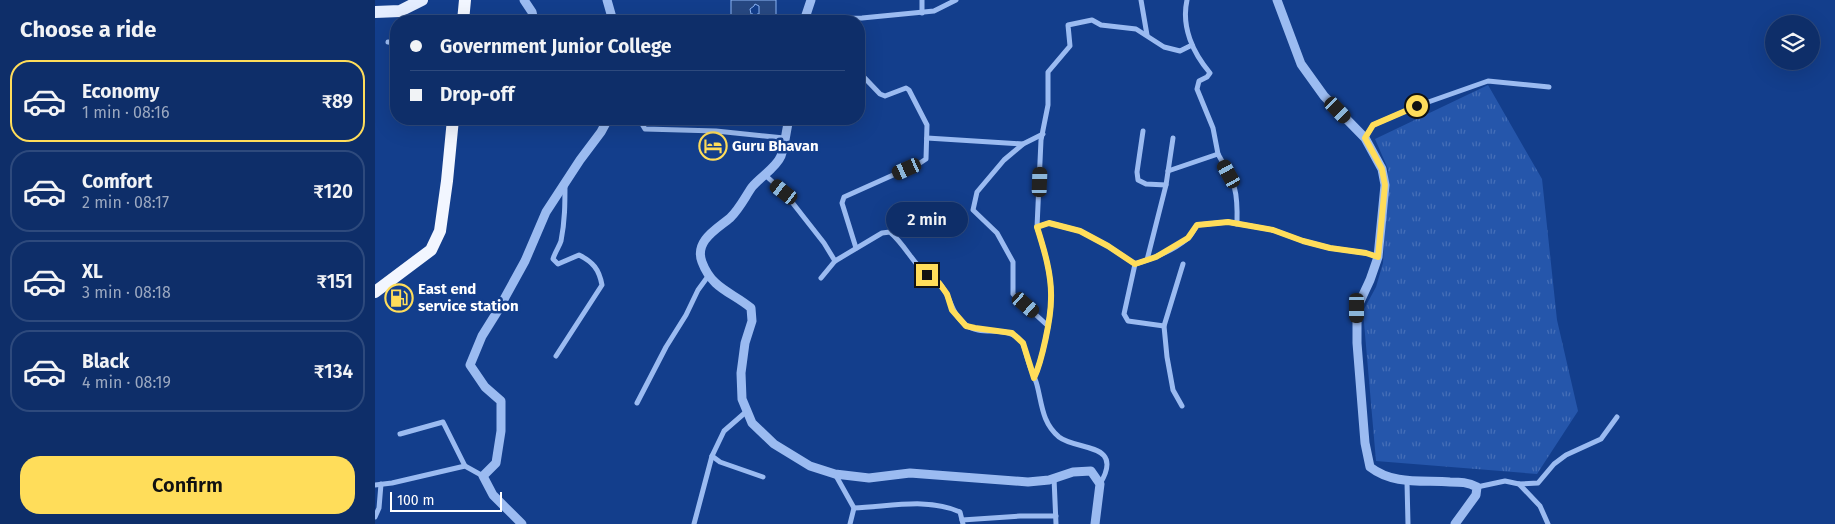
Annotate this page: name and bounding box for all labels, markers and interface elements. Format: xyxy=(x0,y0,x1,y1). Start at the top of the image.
map controls xyxy=(1765,15,1820,70)
button: layers xyxy=(1765,15,1820,70)
text: Choose a ride xyxy=(20,16,156,43)
text: Government Junior College xyxy=(440,35,672,58)
icon: car xyxy=(22,79,67,124)
text: Economy xyxy=(82,80,159,103)
text: Drop-off xyxy=(440,83,514,106)
text: ₹89 xyxy=(322,90,353,113)
car xyxy=(1322,94,1353,126)
route start xyxy=(1406,95,1428,117)
text: 1 min · 08:16 xyxy=(82,103,170,122)
hotel icon: Guru Bhavan xyxy=(698,131,728,161)
place label: Guru Bhavan xyxy=(732,137,819,155)
car xyxy=(890,156,923,182)
car xyxy=(1215,157,1242,191)
car xyxy=(1031,167,1048,197)
icon: car xyxy=(22,169,67,214)
text: Comfort xyxy=(82,170,152,193)
car xyxy=(767,177,800,207)
text: ₹120 xyxy=(313,180,353,203)
text: 2 min · 08:17 xyxy=(82,193,169,212)
callout: 2 min xyxy=(886,202,968,238)
text: 2 min xyxy=(907,210,947,229)
icon: car xyxy=(22,259,67,304)
text: XL xyxy=(82,260,103,283)
route end xyxy=(916,264,938,286)
text: ₹151 xyxy=(316,270,353,293)
place label: East end service station xyxy=(418,280,519,315)
text: 3 min · 08:18 xyxy=(82,283,171,302)
fuel station icon: East end service station xyxy=(384,283,414,313)
car xyxy=(1009,289,1042,321)
car xyxy=(1349,293,1364,323)
icon: car xyxy=(22,349,67,394)
text: Black xyxy=(82,350,129,373)
text: ₹134 xyxy=(314,360,353,383)
text: 4 min · 08:19 xyxy=(82,373,171,392)
button: Confirm xyxy=(20,456,355,514)
scale bar xyxy=(390,489,503,512)
text: 100 m xyxy=(397,492,434,509)

